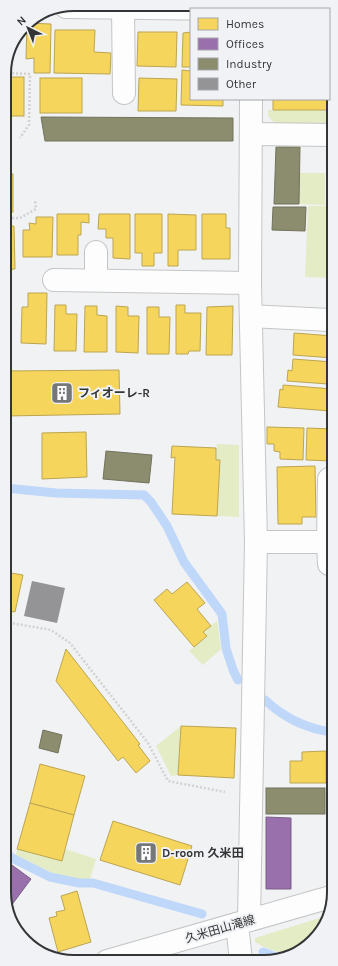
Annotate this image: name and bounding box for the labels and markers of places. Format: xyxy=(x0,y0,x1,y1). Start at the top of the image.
building icon: フィオーレ-R xyxy=(49,380,75,406)
place label: フィオーレ-R xyxy=(78,386,150,400)
building icon: D-room 久米田 xyxy=(133,840,159,866)
place label: D-room 久米田 xyxy=(162,846,243,860)

